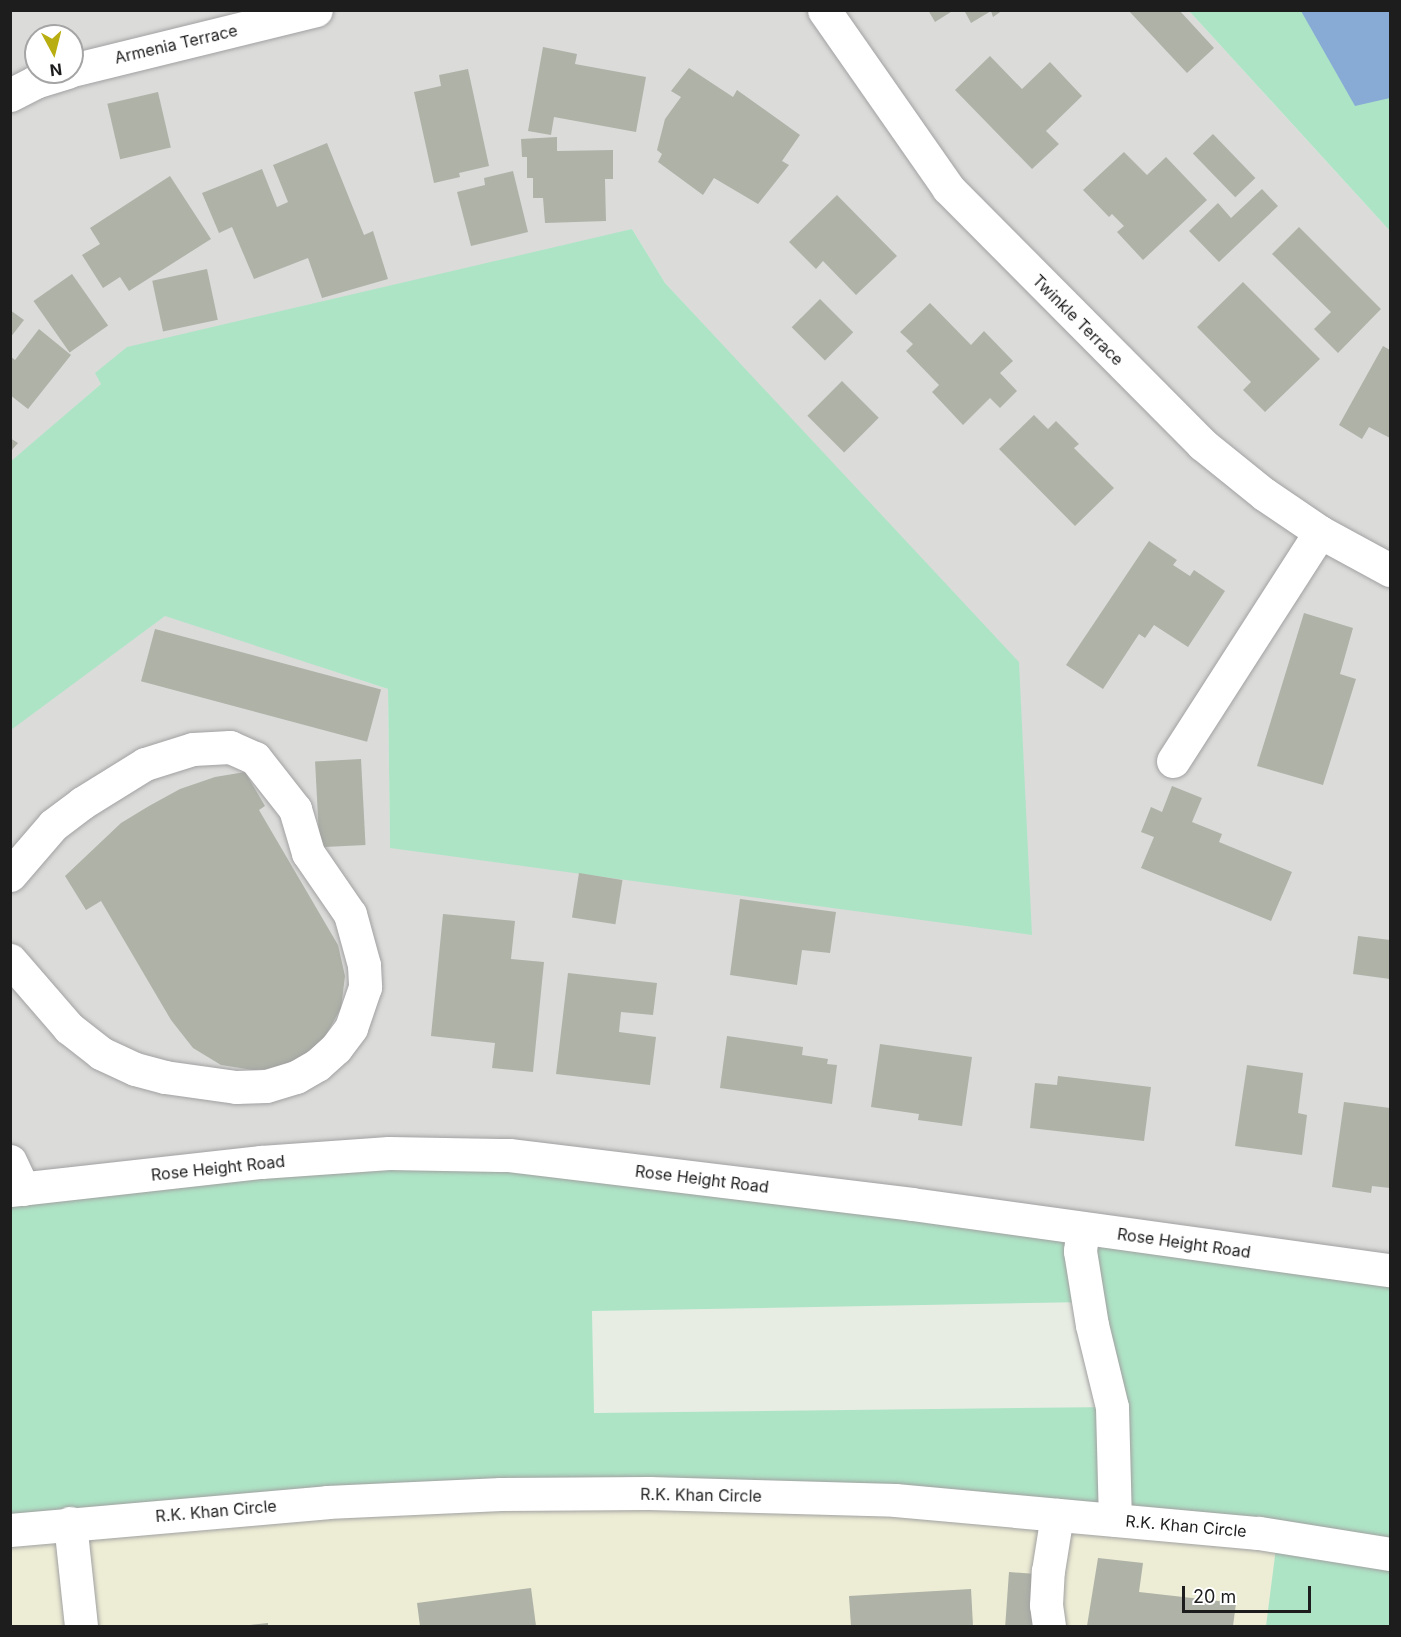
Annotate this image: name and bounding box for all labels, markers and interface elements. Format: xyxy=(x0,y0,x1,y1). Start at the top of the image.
street label: Armenia Terrace xyxy=(113,21,239,67)
north arrow xyxy=(24,24,84,84)
text: N xyxy=(49,59,63,81)
street label: Twinkle Terrace xyxy=(1029,271,1127,369)
street label: Rose Height Road xyxy=(150,1151,286,1185)
street label: Rose Height Road xyxy=(634,1161,770,1197)
street label: Rose Height Road xyxy=(1116,1224,1252,1262)
street label: R.K. Khan Circle xyxy=(640,1484,762,1506)
street label: R.K. Khan Circle xyxy=(155,1496,277,1526)
street label: R.K. Khan Circle xyxy=(1125,1511,1247,1541)
scale bar xyxy=(1185,1574,1314,1612)
text: 20 m xyxy=(1193,1586,1236,1607)

